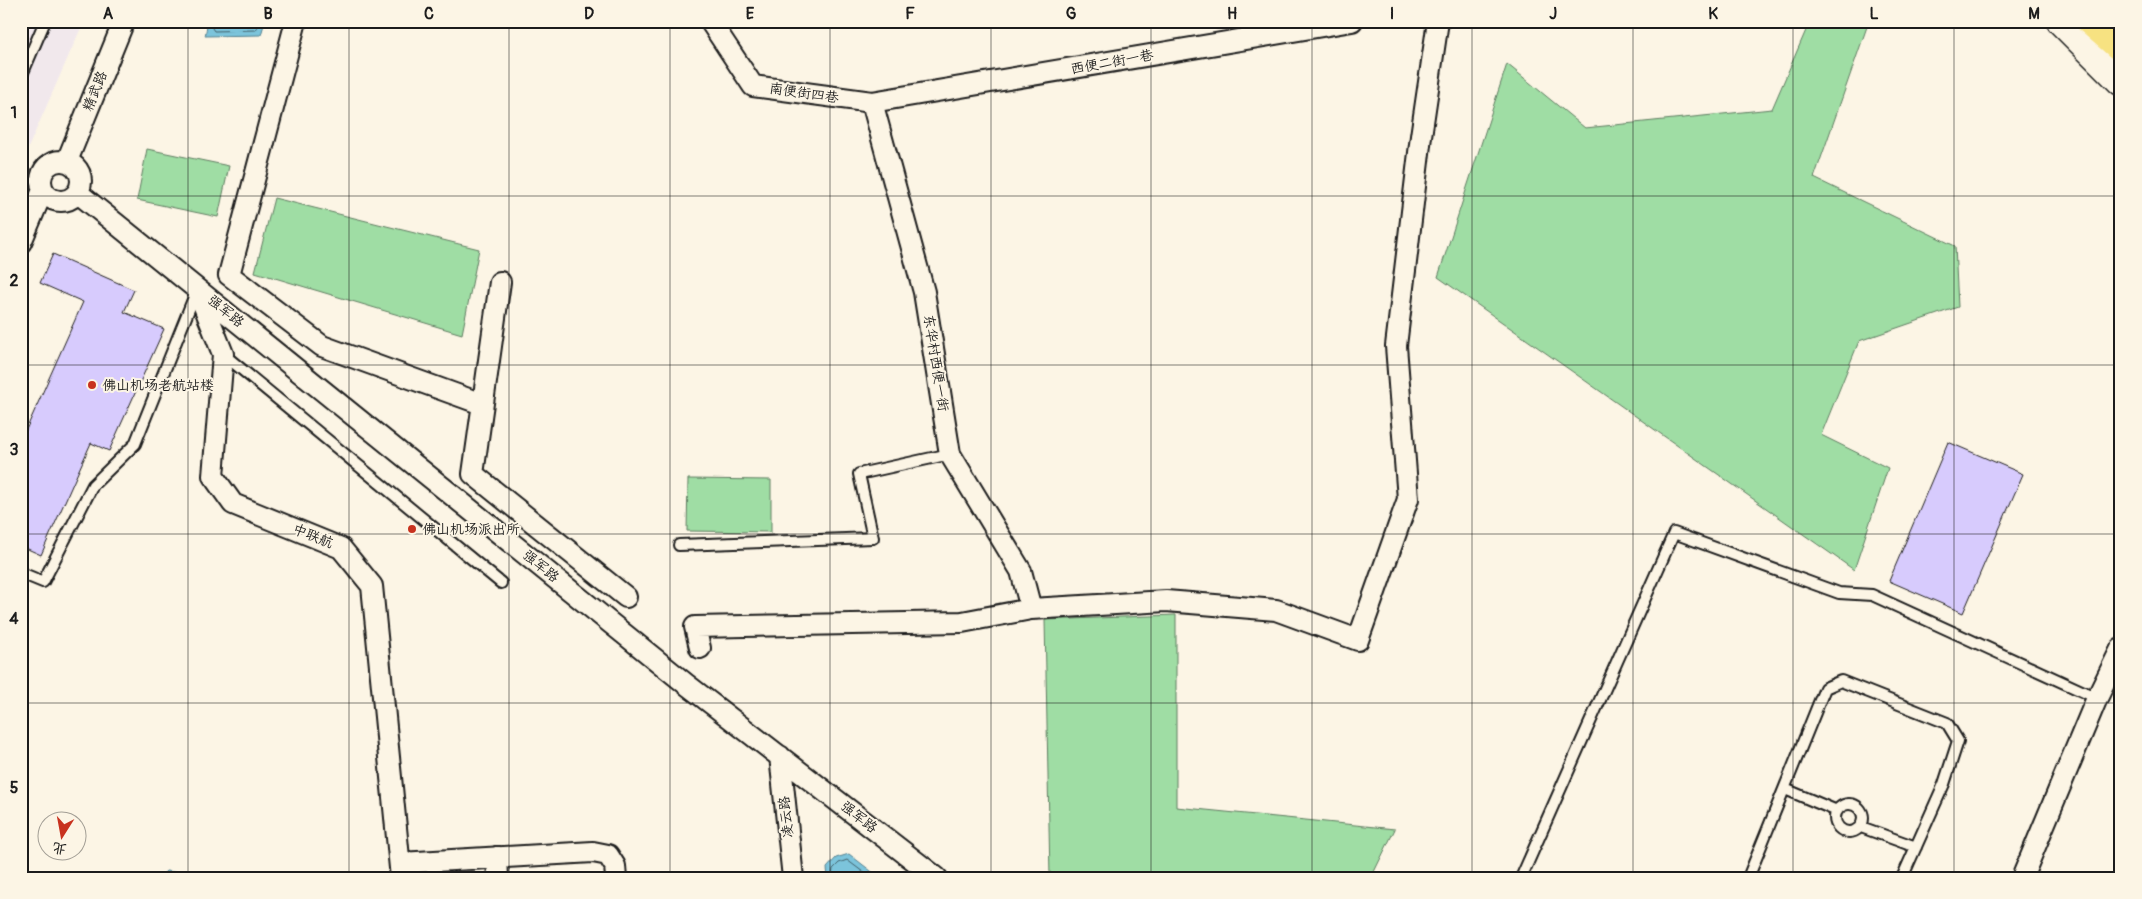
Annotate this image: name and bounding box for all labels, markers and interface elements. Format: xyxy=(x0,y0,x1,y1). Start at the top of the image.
text: A xyxy=(103,4,114,24)
text: B xyxy=(263,4,273,24)
text: C xyxy=(424,4,434,24)
text: D xyxy=(584,4,594,24)
text: E xyxy=(746,4,755,24)
text: F xyxy=(905,4,915,24)
text: G xyxy=(1066,4,1077,24)
text: H xyxy=(1227,4,1237,24)
text: I xyxy=(1390,4,1394,24)
text: J xyxy=(1549,4,1557,24)
text: K xyxy=(1708,4,1718,24)
text: L xyxy=(1869,4,1879,24)
text: M xyxy=(2028,4,2040,24)
street label: 西便二街一巷 xyxy=(1069,46,1156,78)
street label: 精武路 xyxy=(79,68,111,114)
street label: 南便街四巷 xyxy=(768,80,841,106)
text: 1 xyxy=(11,103,17,123)
text: 2 xyxy=(10,271,19,291)
street label: 强军路 xyxy=(204,291,248,331)
street label: 东华村西便一街 xyxy=(920,313,952,413)
place label: 佛山机场老航站楼 xyxy=(102,377,214,394)
marker: 佛山机场老航站楼 xyxy=(86,379,98,391)
text: 3 xyxy=(10,440,19,460)
street label: 中联航 xyxy=(290,520,336,552)
place label: 佛山机场派出所 xyxy=(422,521,520,538)
marker: 佛山机场派出所 xyxy=(406,523,418,535)
street label: 强军路 xyxy=(519,546,563,586)
text: 4 xyxy=(9,609,19,629)
text: 5 xyxy=(10,778,19,798)
street label: 凌云路 xyxy=(775,795,797,839)
street label: 强军路 xyxy=(837,797,881,837)
north arrow xyxy=(38,812,88,862)
text: 北 xyxy=(51,839,68,858)

